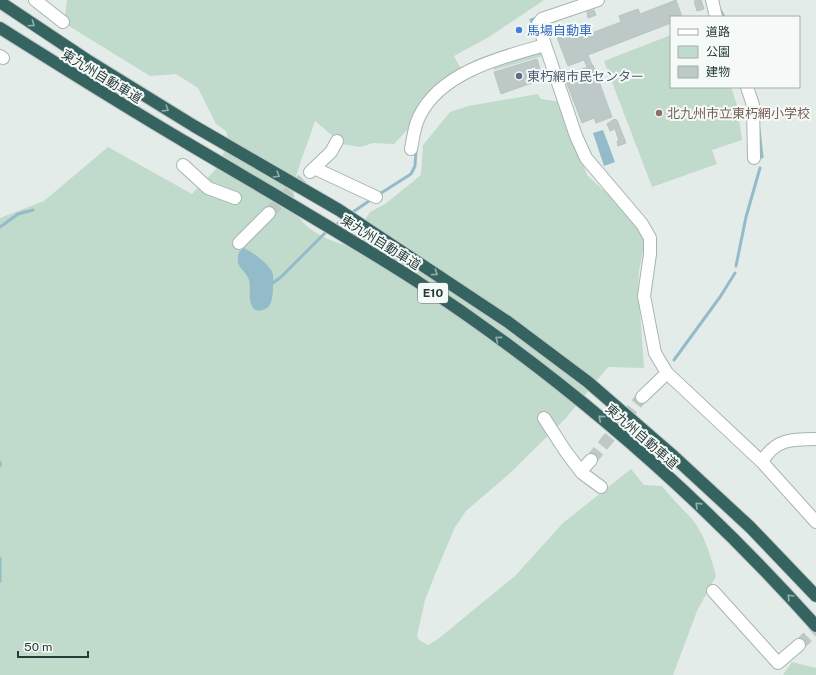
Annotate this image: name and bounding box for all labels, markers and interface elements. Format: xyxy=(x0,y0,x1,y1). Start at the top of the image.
legend xyxy=(670,16,800,88)
one-way arrow xyxy=(28,19,35,26)
place label: 馬場自動車 xyxy=(527,23,592,38)
marker: 馬場自動車 xyxy=(514,25,524,35)
text: 道路 xyxy=(706,25,730,39)
text: 公園 xyxy=(706,45,730,59)
street label: 東九州自動車道 xyxy=(59,47,145,106)
text: 建物 xyxy=(706,65,730,79)
place label: 東朽網市民センター xyxy=(527,69,644,84)
marker: 東朽網市民センター xyxy=(514,71,524,81)
one-way arrow xyxy=(161,104,168,111)
place label: 北九州市立東朽網小学校 xyxy=(667,106,810,121)
marker: 北九州市立東朽網小学校 xyxy=(654,108,664,118)
one-way arrow xyxy=(273,170,281,177)
street label: 東九州自動車道 xyxy=(338,212,423,273)
one-way arrow xyxy=(431,268,438,275)
road number: E10 xyxy=(418,283,448,303)
one-way arrow xyxy=(496,336,503,343)
street label: 東九州自動車道 xyxy=(602,401,681,472)
one-way arrow xyxy=(598,416,606,423)
one-way arrow xyxy=(695,502,703,510)
one-way arrow xyxy=(787,594,794,602)
scale bar xyxy=(18,633,88,659)
text: 50 m xyxy=(24,640,52,654)

